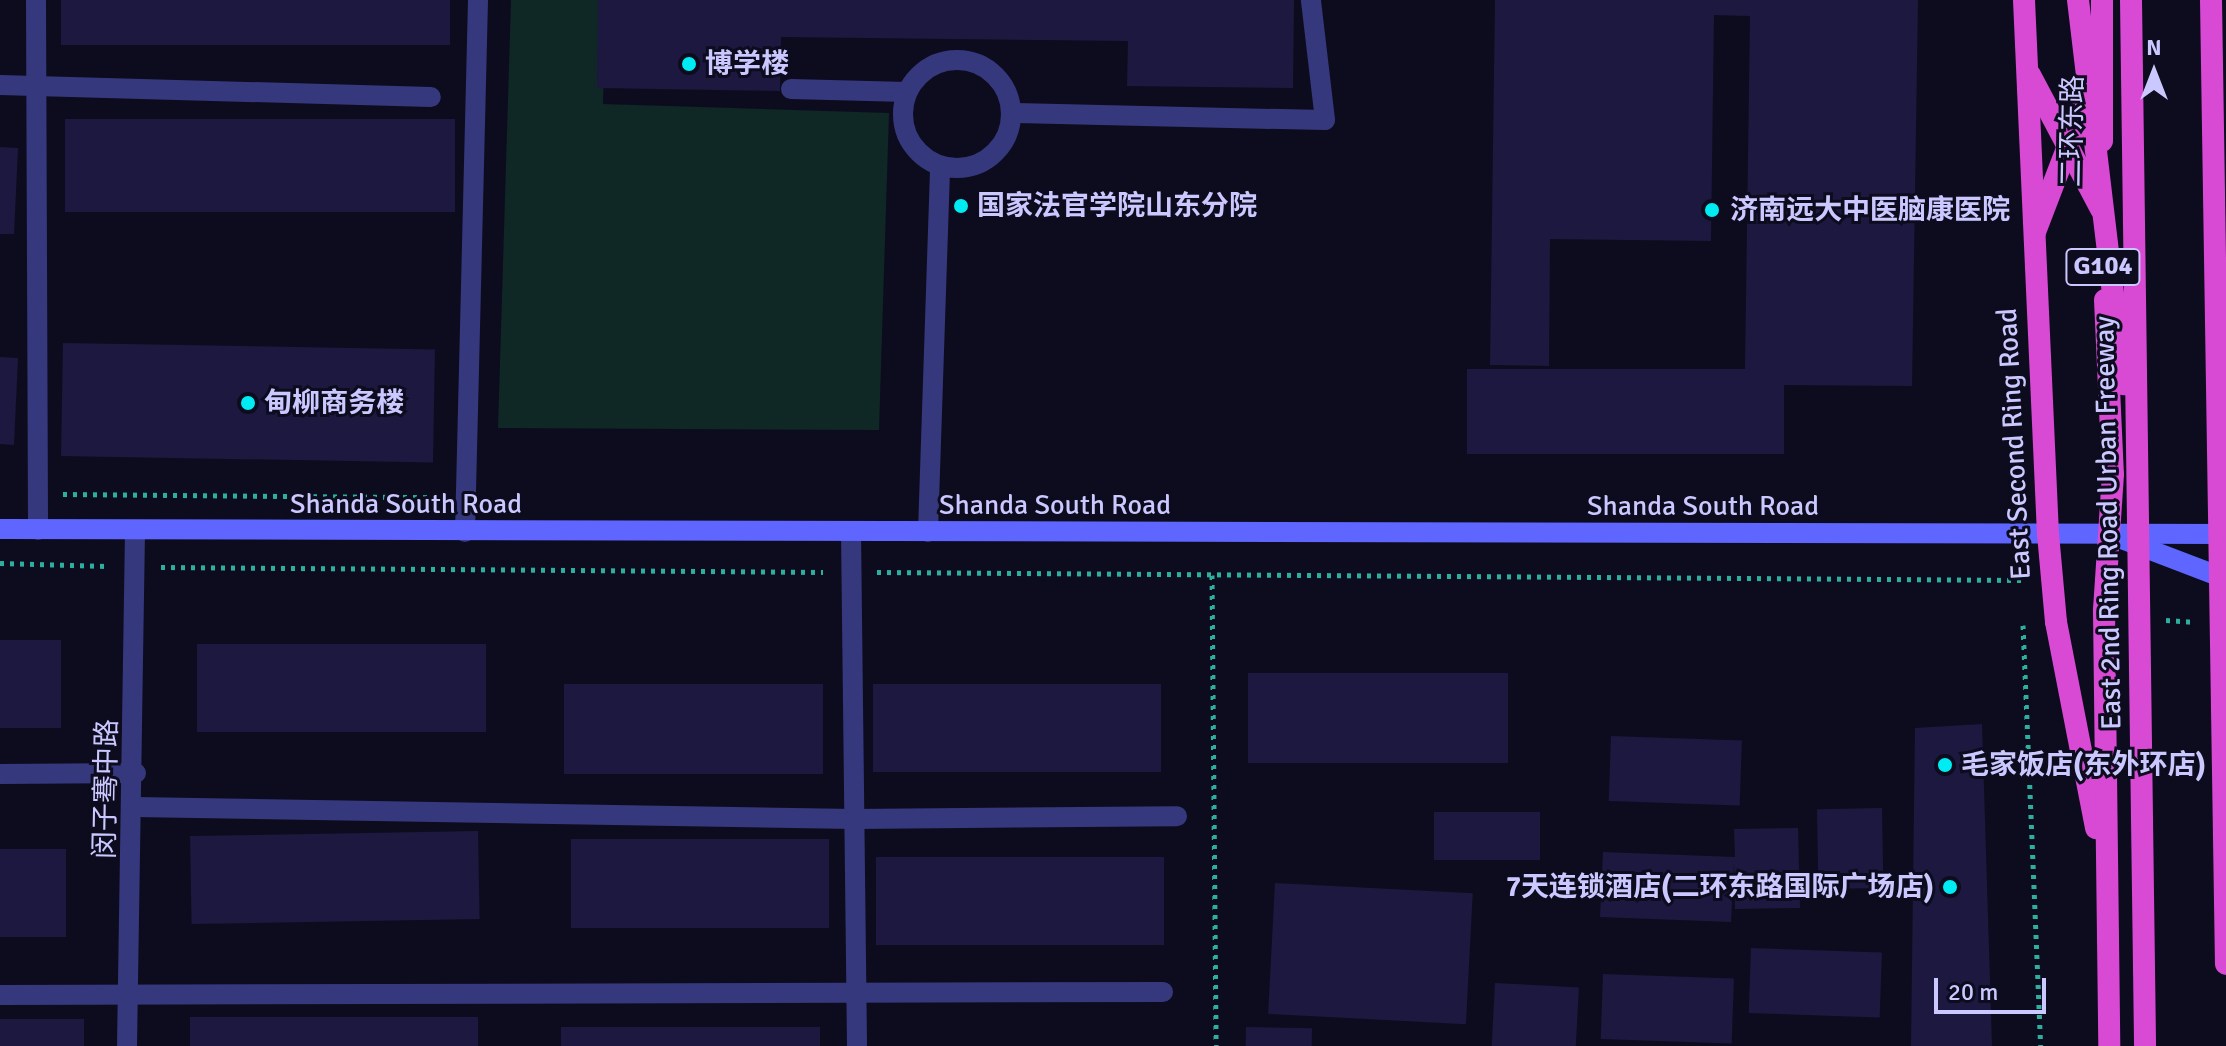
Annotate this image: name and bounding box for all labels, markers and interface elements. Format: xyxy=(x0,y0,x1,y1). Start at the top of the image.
north arrow xyxy=(2114,32,2194,112)
text: N xyxy=(2146,34,2162,61)
place label: 博学楼 xyxy=(705,47,789,81)
marker: 博学楼 xyxy=(680,55,698,73)
street label: 二环东路 xyxy=(2054,75,2090,187)
place label: 国家法官学院山东分院 xyxy=(977,189,1257,223)
place label: 济南远大中医脑康医院 xyxy=(1730,193,2010,227)
marker: 国家法官学院山东分院 xyxy=(952,197,970,215)
marker: 济南远大中医脑康医院 xyxy=(1701,199,1723,221)
road number: G104 xyxy=(2065,245,2141,289)
street label: East Second Ring Road xyxy=(1990,307,2038,581)
street label: East 2nd Ring Road Urban Freeway xyxy=(2088,316,2128,730)
place label: 甸柳商务楼 xyxy=(264,386,404,420)
marker: 甸柳商务楼 xyxy=(239,394,257,412)
street label: Shanda South Road xyxy=(290,487,522,521)
street label: Shanda South Road xyxy=(939,488,1171,522)
street label: Shanda South Road xyxy=(1587,489,1819,523)
street label: 闵子骞中路 xyxy=(88,719,124,859)
place label: 毛家饭店(东外环店) xyxy=(1961,748,2206,782)
marker: 毛家饭店(东外环店) xyxy=(1936,756,1954,774)
place label: 7天连锁酒店(二环东路国际广场店) xyxy=(1506,870,1934,904)
marker: 7天连锁酒店(二环东路国际广场店) xyxy=(1941,878,1959,896)
scale bar xyxy=(1938,962,2050,1012)
text: 20 m xyxy=(1948,977,1998,1007)

